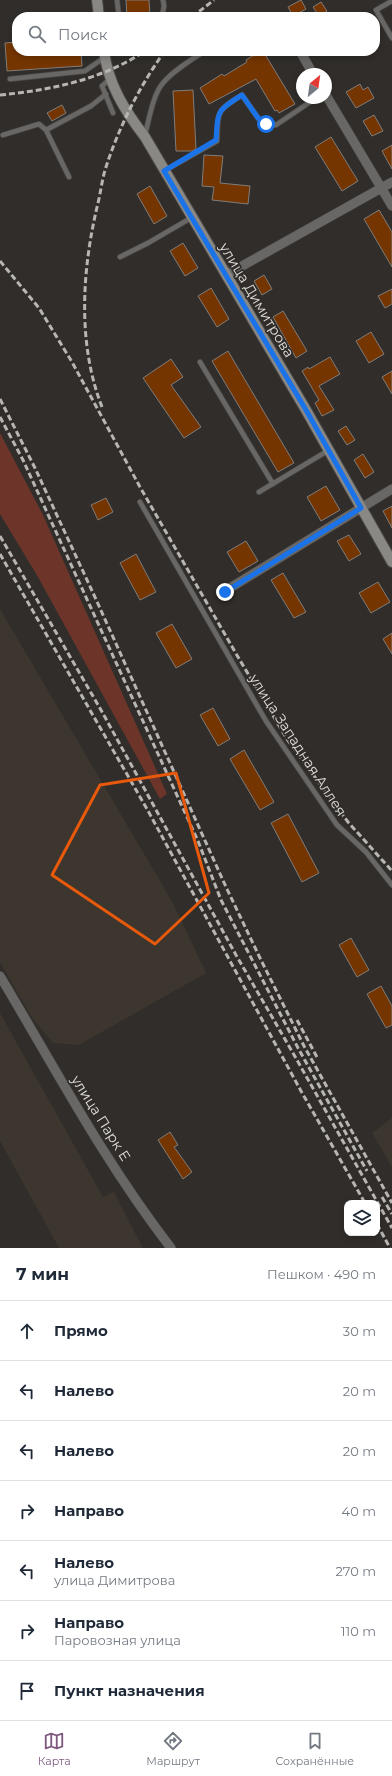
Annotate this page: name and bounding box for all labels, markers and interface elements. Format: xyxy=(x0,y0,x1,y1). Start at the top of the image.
search box xyxy=(12,12,380,56)
icon: search xyxy=(26,23,48,45)
text: Поиск xyxy=(58,25,107,44)
north arrow xyxy=(296,68,332,104)
route start xyxy=(257,115,275,133)
street label: улица Димитрова xyxy=(215,239,298,361)
route end xyxy=(216,583,234,601)
street label: улица Западная Аллея xyxy=(245,670,351,819)
street label: улица Парк Е xyxy=(67,1071,135,1164)
map controls xyxy=(344,1200,380,1236)
button: layers xyxy=(344,1200,380,1236)
text: 7 мин xyxy=(16,1264,69,1284)
text: Пешком · 490 m xyxy=(267,1266,376,1282)
icon: ahead xyxy=(16,1320,38,1342)
text: Прямо xyxy=(54,1321,108,1340)
text: 30 m xyxy=(343,1323,376,1339)
icon: left xyxy=(16,1380,38,1402)
text: Налево xyxy=(54,1381,114,1400)
text: 20 m xyxy=(343,1383,376,1399)
icon: left xyxy=(16,1440,38,1462)
text: Налево xyxy=(54,1441,114,1460)
text: 20 m xyxy=(343,1443,376,1459)
icon: right xyxy=(16,1500,38,1522)
text: Направо xyxy=(54,1501,124,1520)
text: 40 m xyxy=(342,1503,376,1519)
text: Налево xyxy=(54,1553,114,1572)
icon: left xyxy=(16,1560,38,1582)
text: 270 m xyxy=(335,1563,376,1579)
text: улица Димитрова xyxy=(54,1572,175,1588)
text: Направо xyxy=(54,1613,124,1632)
icon: right xyxy=(16,1620,38,1642)
text: 110 m xyxy=(341,1623,376,1639)
text: Паровозная улица xyxy=(54,1632,181,1648)
icon: arrive xyxy=(16,1680,38,1702)
text: Пункт назначения xyxy=(54,1681,205,1700)
tab: Карта xyxy=(38,1730,71,1768)
tab: Маршрут xyxy=(146,1730,200,1768)
tab: Сохранённые xyxy=(275,1730,354,1768)

